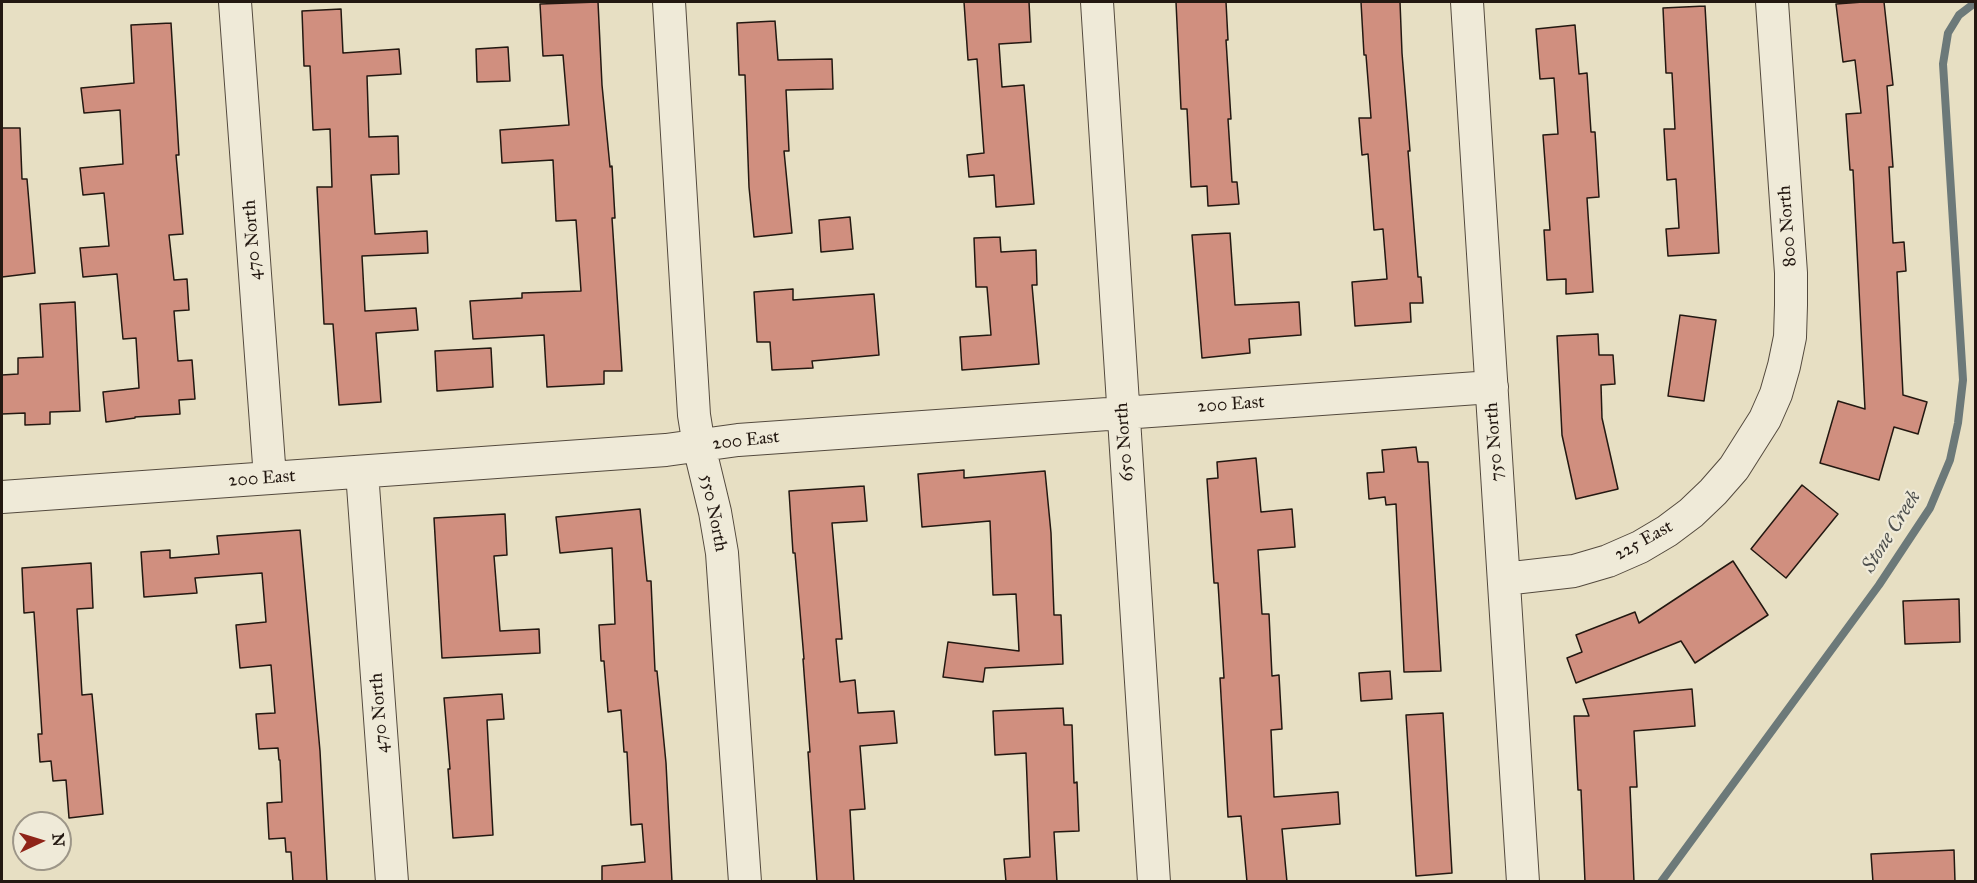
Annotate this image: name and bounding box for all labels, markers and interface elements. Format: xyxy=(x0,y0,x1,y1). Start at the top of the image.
street label: 800 North xyxy=(1774,185,1802,267)
street label: 470 North xyxy=(239,199,267,281)
street label: 200 East xyxy=(1197,392,1265,418)
street label: 650 North xyxy=(1111,402,1139,482)
street label: 750 North xyxy=(1481,402,1509,482)
street label: 200 East xyxy=(711,427,781,455)
street label: 200 East xyxy=(228,466,296,492)
street label: 550 North xyxy=(695,473,731,553)
water label: Stone Creek xyxy=(1857,487,1927,577)
street label: 225 East xyxy=(1611,516,1677,566)
street label: 470 North xyxy=(366,672,394,754)
north arrow xyxy=(12,811,72,871)
text: N xyxy=(49,832,68,847)

